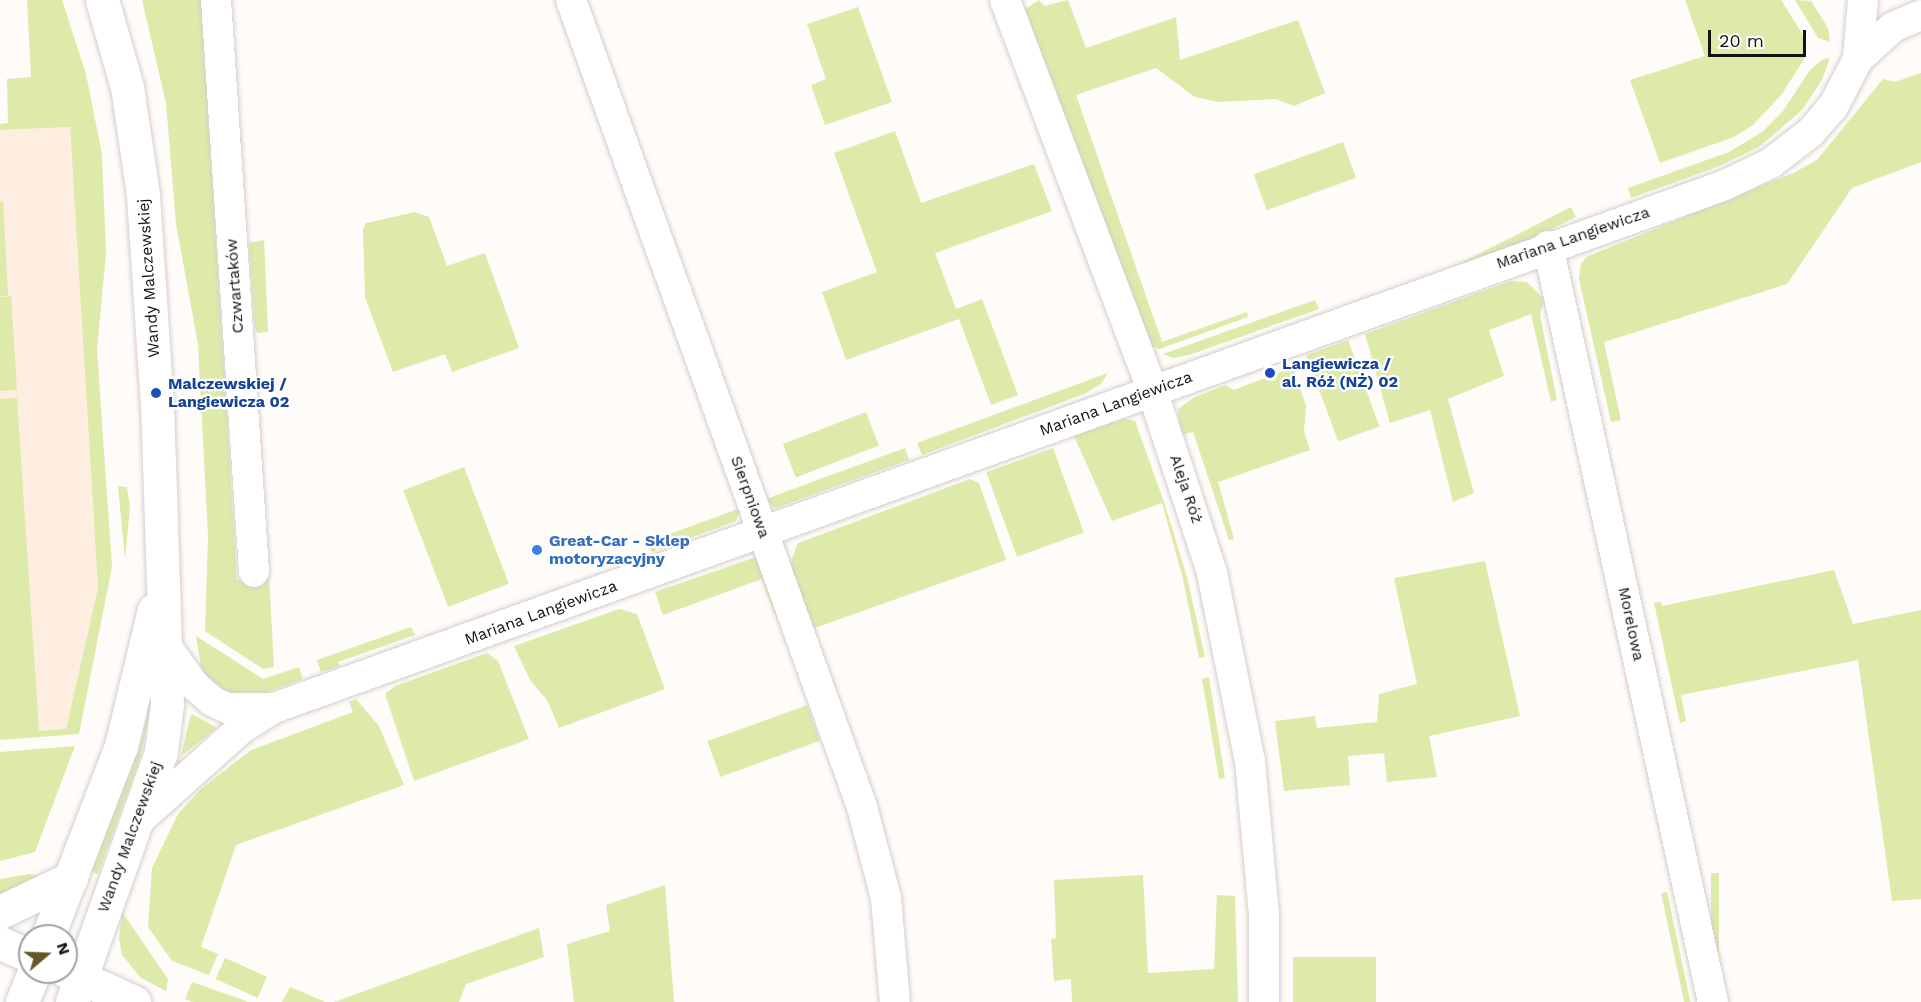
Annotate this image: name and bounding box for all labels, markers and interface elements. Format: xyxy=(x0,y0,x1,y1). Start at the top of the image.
scale bar xyxy=(1711,18,1808,56)
text: 20 m xyxy=(1719,30,1764,51)
street label: Wandy Malczewskiej xyxy=(134,198,164,358)
street label: Mariana Langiewicza xyxy=(1494,203,1652,273)
street label: Czwartaków xyxy=(222,238,248,334)
place label: Langiewicza / al. Róż (NŻ) 02 xyxy=(1282,354,1398,392)
marker: Langiewicza / al. Róż (NŻ) 02 xyxy=(1263,366,1277,380)
street label: Mariana Langiewicza xyxy=(1037,367,1195,441)
place label: Malczewskiej / Langiewicza 02 xyxy=(168,374,290,412)
marker: Malczewskiej / Langiewicza 02 xyxy=(149,386,163,400)
street label: Aleja Róż xyxy=(1165,452,1207,526)
street label: Sierpniowa xyxy=(726,453,774,541)
place label: Great-Car - Sklep motoryzacyjny xyxy=(549,531,690,569)
marker: Great-Car - Sklep motoryzacyjny xyxy=(530,543,544,557)
street label: Mariana Langiewicza xyxy=(462,576,620,650)
street label: Morelowa xyxy=(1614,585,1648,663)
street label: Wandy Malczewskiej xyxy=(94,759,166,915)
north arrow xyxy=(18,924,78,984)
text: N xyxy=(53,940,75,957)

